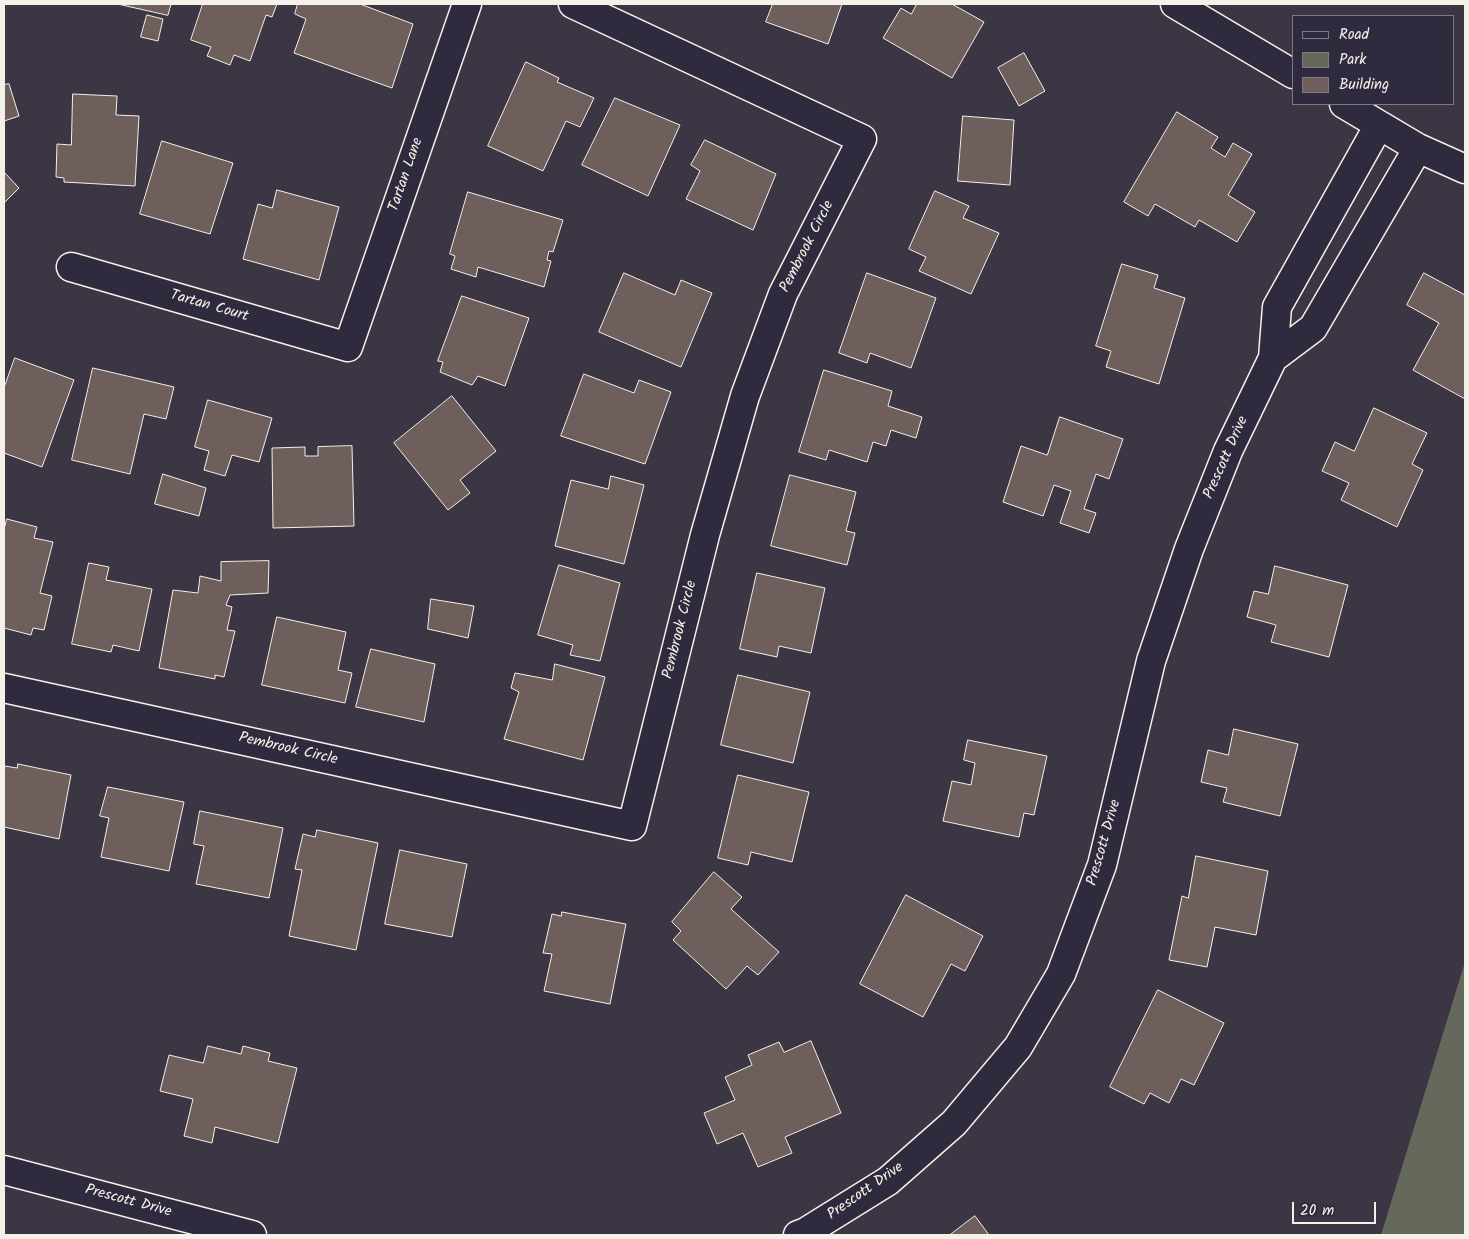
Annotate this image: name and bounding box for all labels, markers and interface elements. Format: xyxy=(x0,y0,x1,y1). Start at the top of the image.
legend xyxy=(1292,15,1454,105)
text: Road xyxy=(1339,23,1369,47)
text: Park xyxy=(1339,48,1366,72)
text: Building xyxy=(1339,73,1389,97)
street label: Tartan Lane xyxy=(386,136,428,214)
street label: Pembrook Circle xyxy=(777,198,839,296)
street label: Tartan Court xyxy=(168,287,250,327)
street label: Prescott Drive xyxy=(1201,414,1253,502)
street label: Pembrook Circle xyxy=(660,579,702,681)
street label: Pembrook Circle xyxy=(237,730,339,770)
street label: Prescott Drive xyxy=(1084,798,1126,888)
street label: Prescott Drive xyxy=(825,1159,907,1225)
street label: Prescott Drive xyxy=(83,1182,173,1222)
scale bar xyxy=(1294,1192,1378,1224)
text: 20 m xyxy=(1300,1199,1334,1223)

